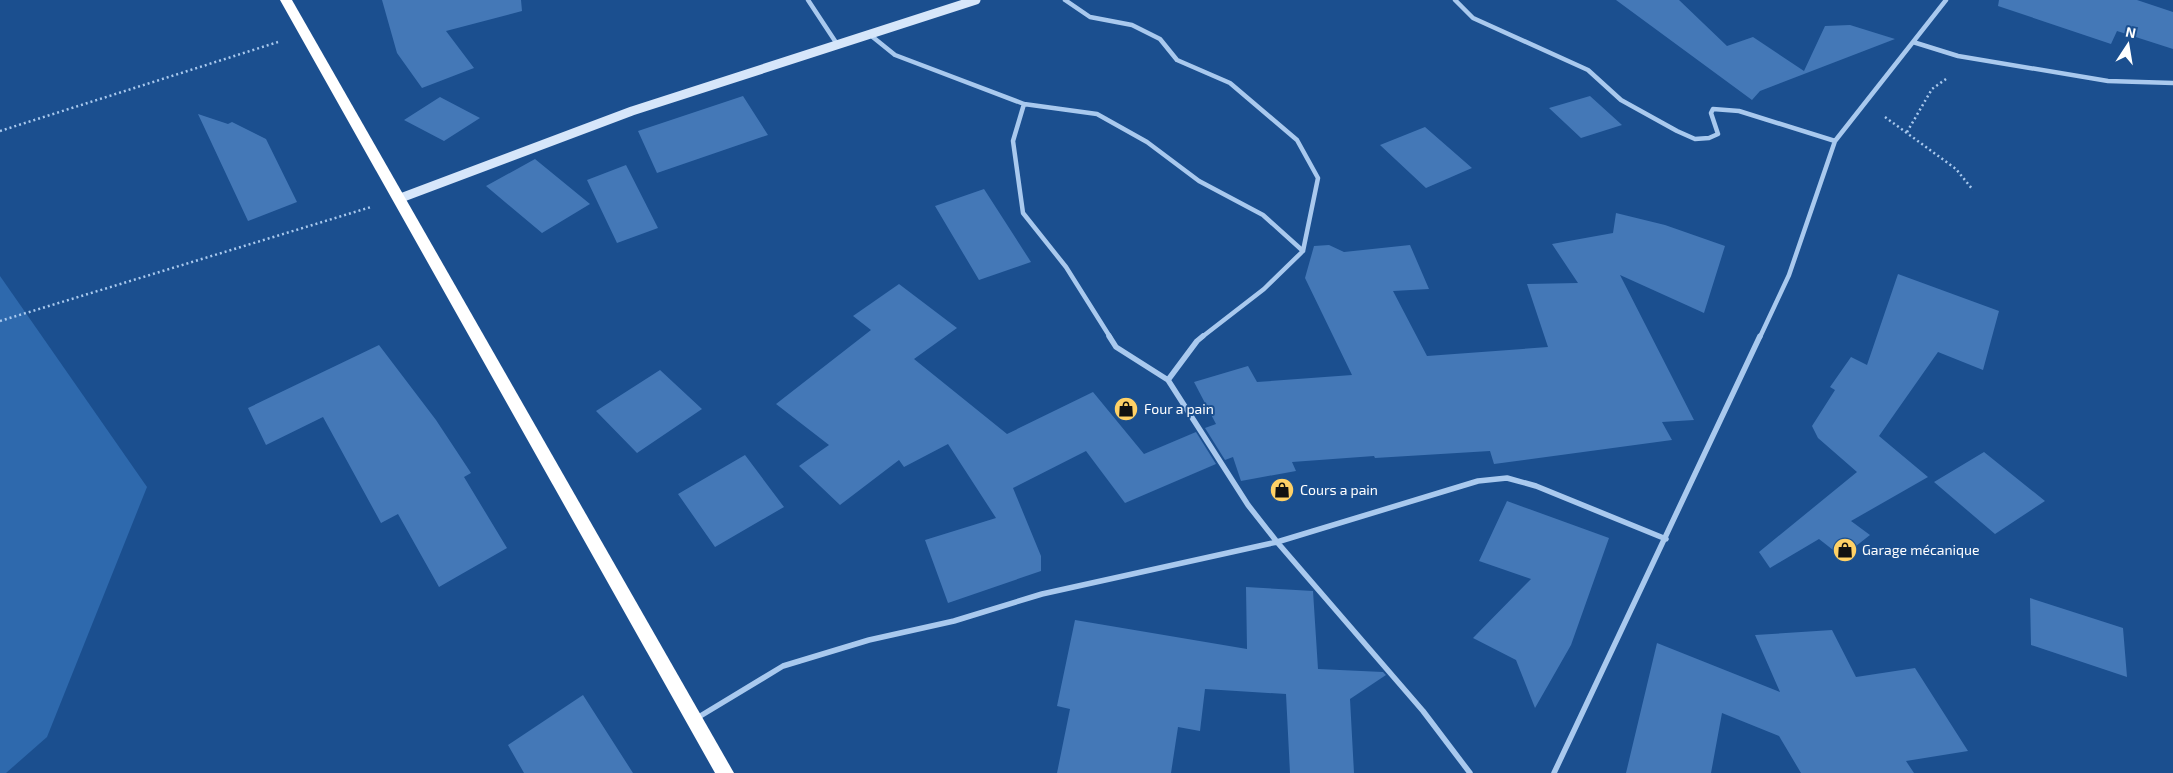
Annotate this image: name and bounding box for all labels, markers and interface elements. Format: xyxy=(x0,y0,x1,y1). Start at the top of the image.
north arrow xyxy=(2103,20,2153,70)
text: N xyxy=(2124,22,2138,41)
shop icon: Four a pain xyxy=(1113,396,1139,422)
place label: Four a pain xyxy=(1144,400,1214,417)
shop icon: Cours a pain xyxy=(1269,477,1295,503)
place label: Cours a pain xyxy=(1300,481,1378,498)
shop icon: Garage mécanique xyxy=(1832,537,1858,563)
place label: Garage mécanique xyxy=(1862,541,1980,558)

